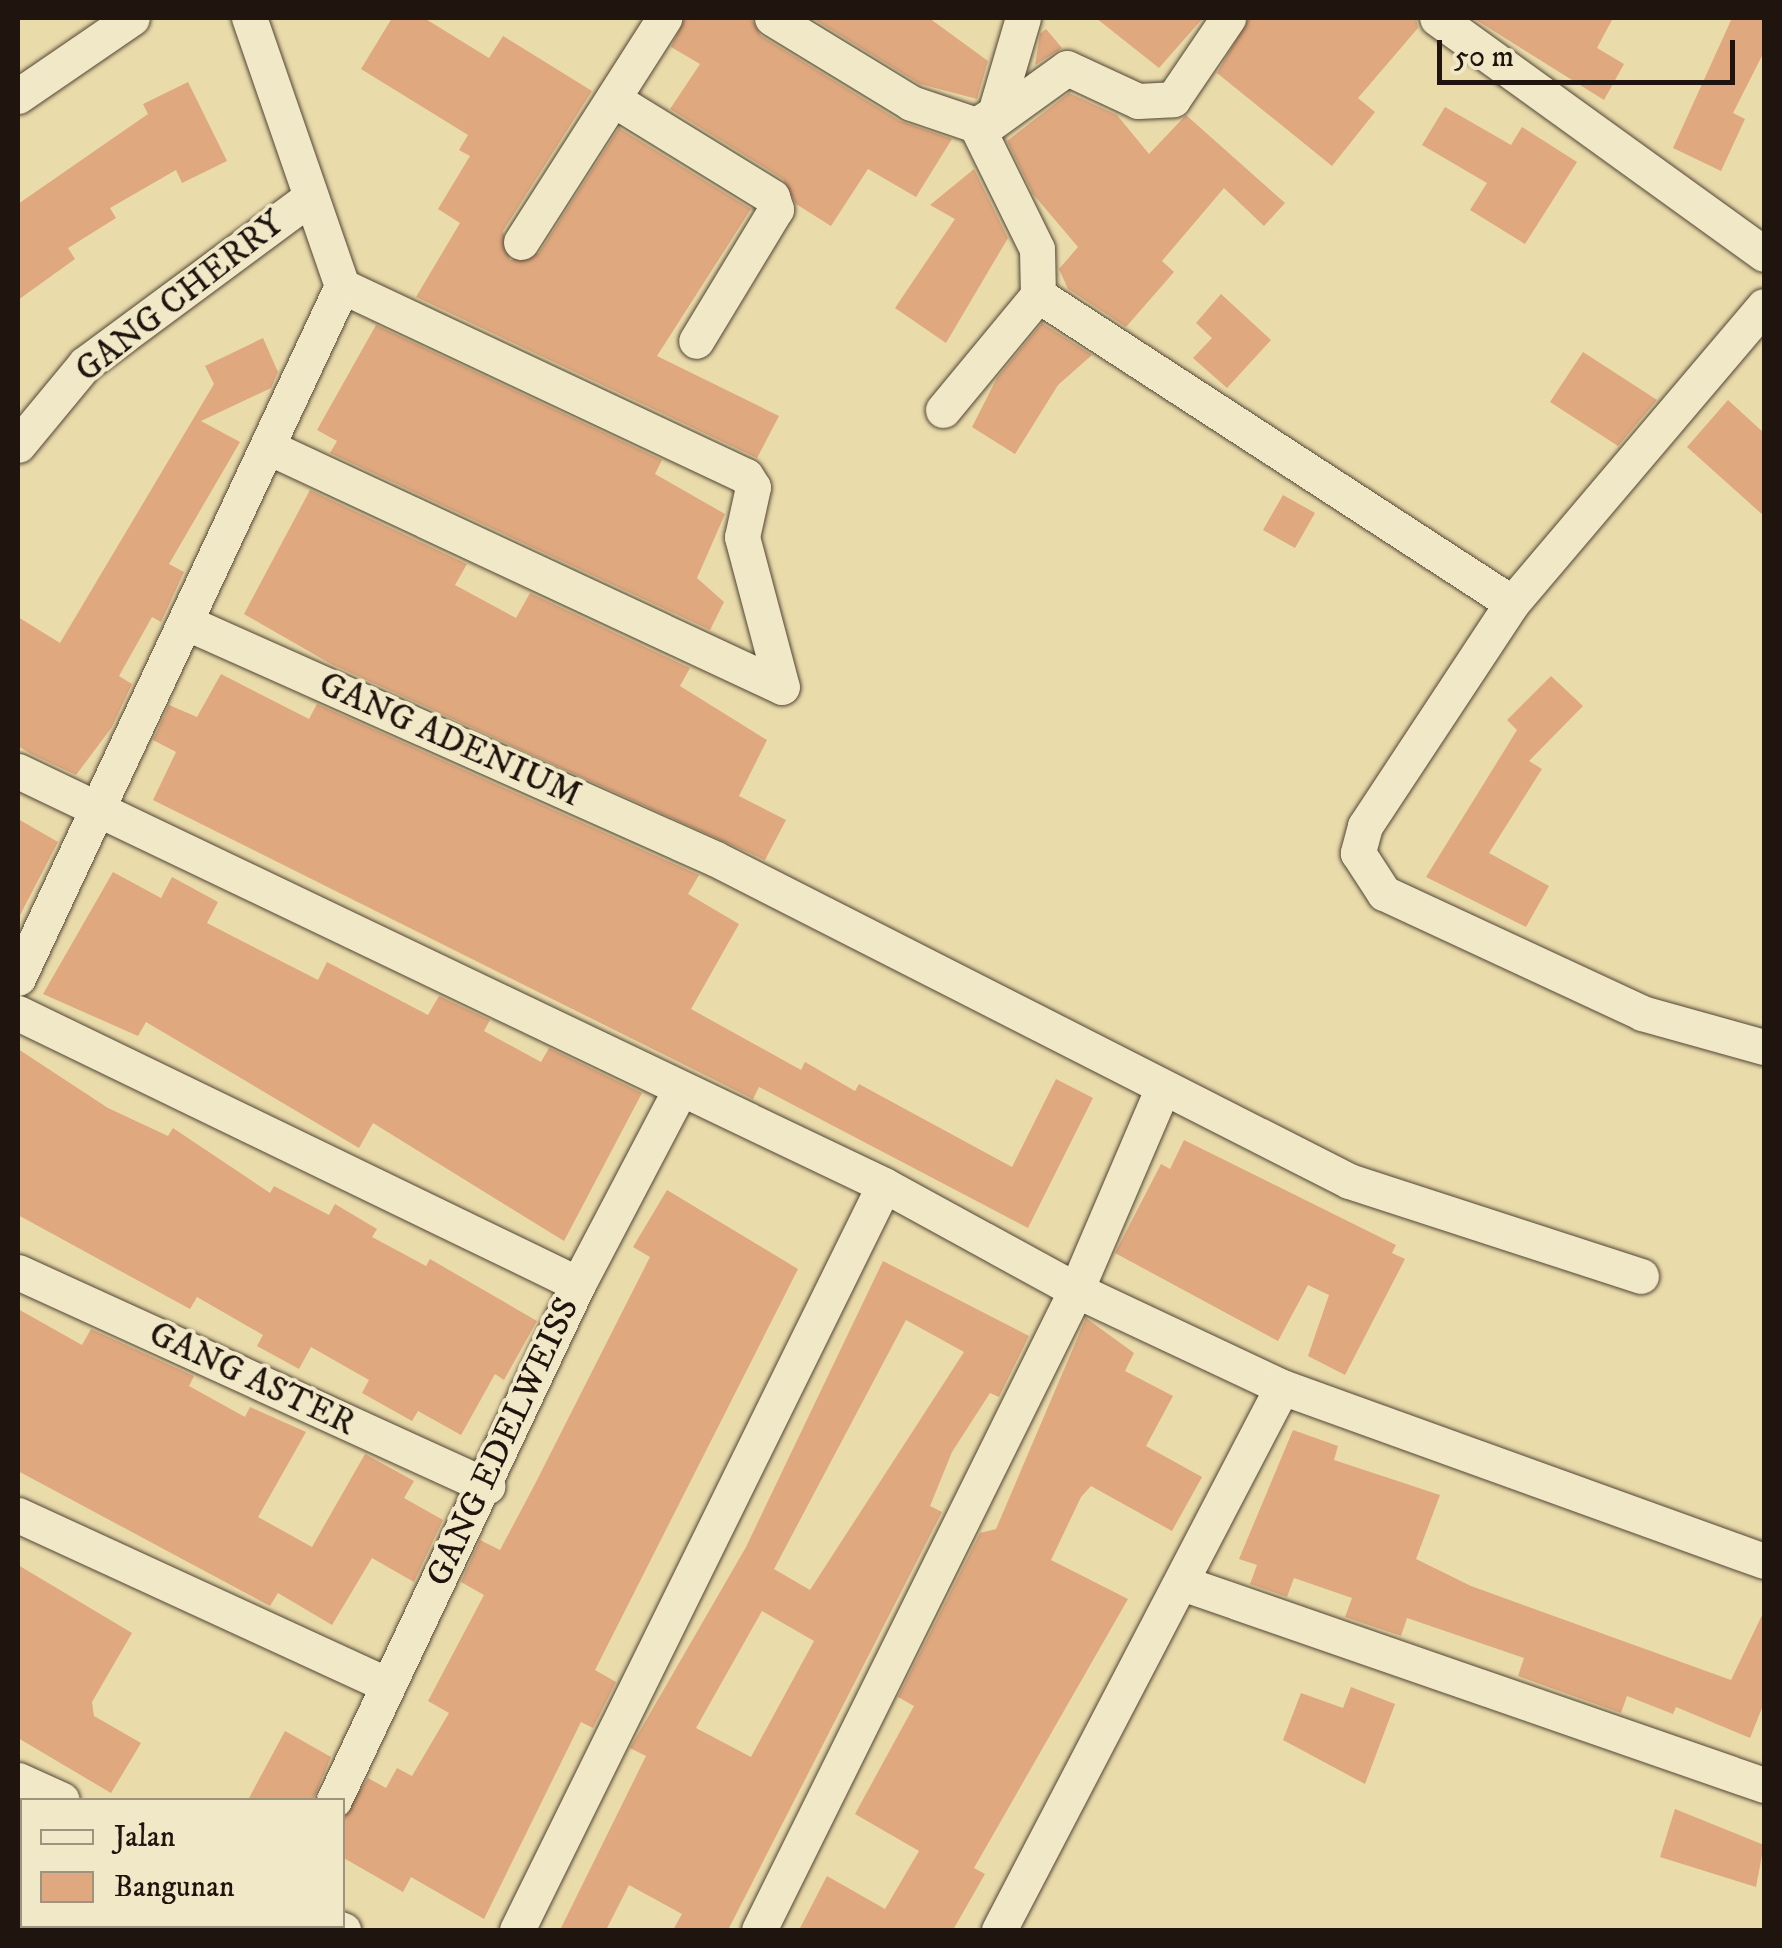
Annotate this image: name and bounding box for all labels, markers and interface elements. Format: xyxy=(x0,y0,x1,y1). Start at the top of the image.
scale bar xyxy=(1442,20,1740,82)
text: 50 m xyxy=(1454,39,1514,76)
street label: GANG CHERRY xyxy=(67,203,293,391)
street label: GANG ADENIUM xyxy=(313,663,587,817)
street label: GANG EDELWEISS xyxy=(418,1291,588,1593)
street label: GANG ASTER xyxy=(142,1313,362,1445)
legend xyxy=(20,1798,345,1928)
text: Jalan xyxy=(114,1819,176,1856)
text: Bangunan xyxy=(114,1869,235,1906)

